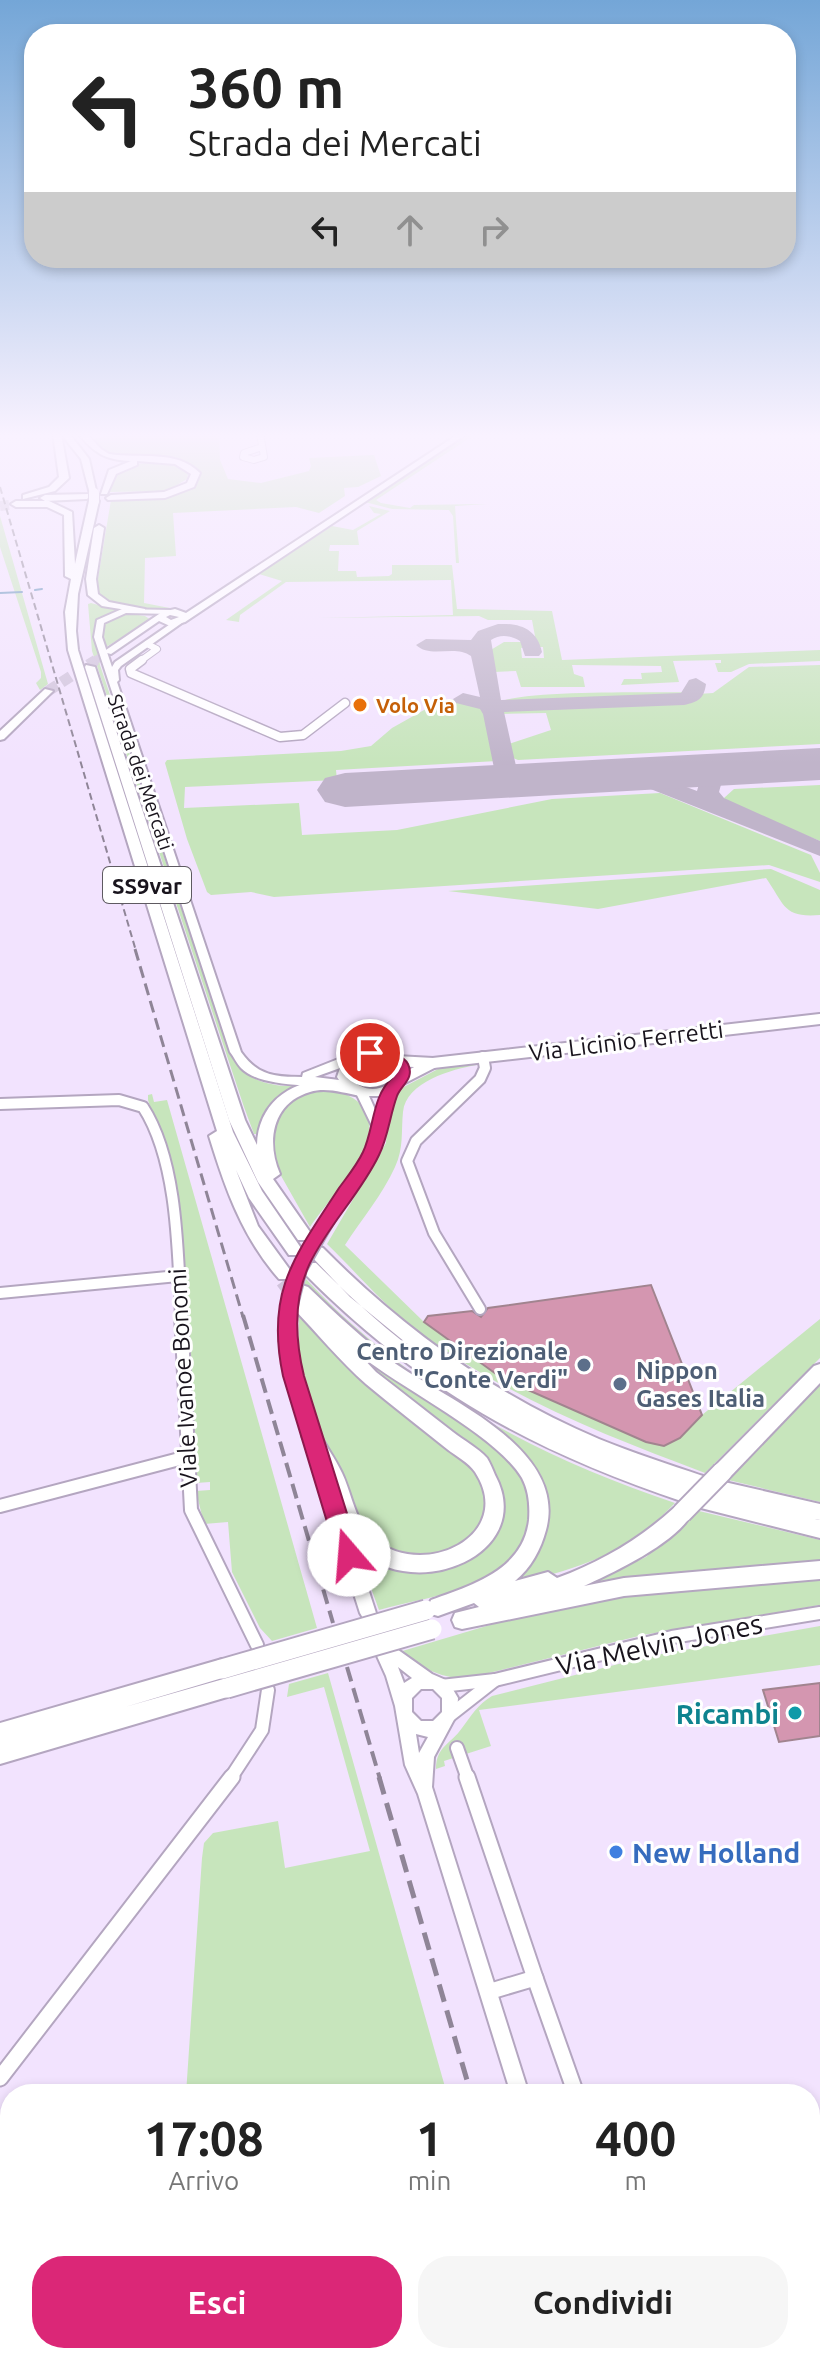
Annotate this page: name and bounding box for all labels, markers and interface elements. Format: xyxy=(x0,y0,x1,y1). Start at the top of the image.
icon: left xyxy=(56,56,160,160)
text: 360 m xyxy=(188,56,344,119)
text: Strada dei Mercati xyxy=(188,122,482,163)
icon: left xyxy=(304,208,348,252)
icon: ahead xyxy=(388,208,432,252)
icon: right xyxy=(472,208,516,252)
street label: Strada dei Mercati xyxy=(104,691,178,853)
place label: Volo Via xyxy=(376,694,455,717)
marker: Volo Via xyxy=(351,696,369,714)
road number: SS9var xyxy=(103,867,191,903)
street label: Via Licinio Ferretti xyxy=(527,1016,725,1066)
pin xyxy=(336,1019,404,1087)
icon: arrive xyxy=(348,1031,392,1075)
street label: Viale Ivanoe Bonomi xyxy=(164,1268,202,1488)
place label: Centro Direzionale "Conte Verdi" xyxy=(356,1338,568,1393)
marker: Centro Direzionale "Conte Verdi" xyxy=(575,1356,593,1374)
place label: Nippon Gases Italia xyxy=(636,1357,765,1412)
marker: Nippon Gases Italia xyxy=(611,1375,629,1393)
position arrow xyxy=(307,1513,391,1597)
street label: Via Melvin Jones xyxy=(553,1607,765,1681)
place label: Ricambi xyxy=(676,1698,779,1729)
marker: Ricambi xyxy=(786,1704,804,1722)
place label: New Holland xyxy=(632,1837,800,1868)
marker: New Holland xyxy=(607,1843,625,1861)
text: 17:08 xyxy=(144,2111,264,2165)
text: 1 xyxy=(416,2111,443,2165)
text: 400 xyxy=(595,2111,676,2165)
text: Arrivo xyxy=(168,2166,239,2195)
text: min xyxy=(408,2166,451,2195)
text: m xyxy=(624,2166,647,2195)
button: Esci xyxy=(32,2256,402,2348)
button: Condividi xyxy=(418,2256,788,2348)

